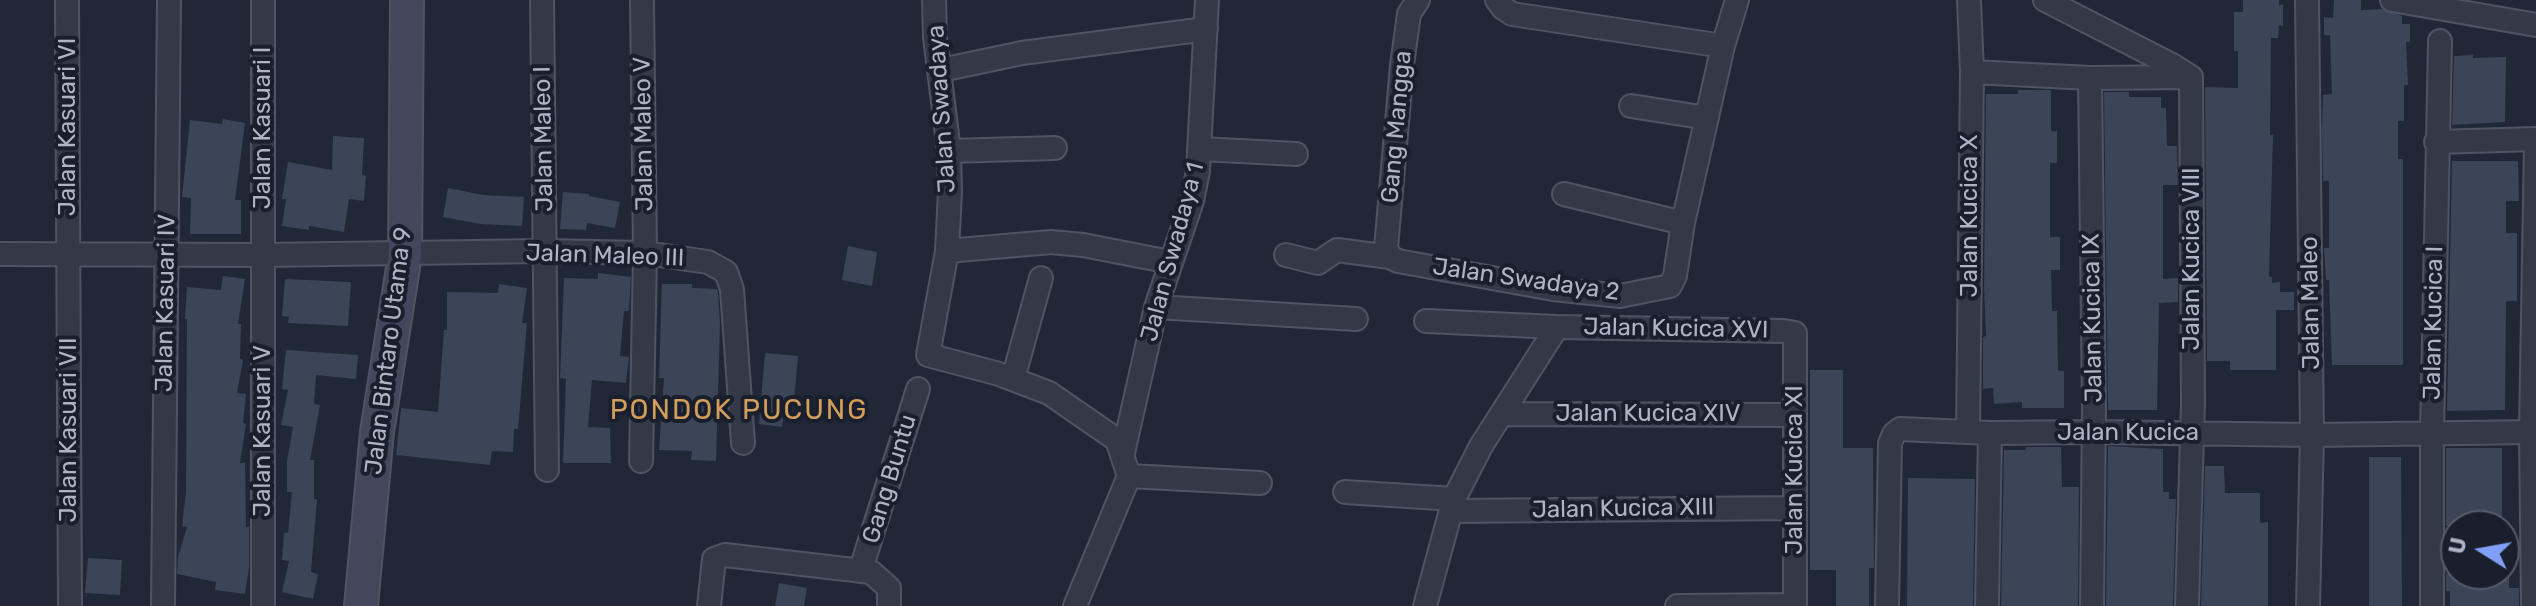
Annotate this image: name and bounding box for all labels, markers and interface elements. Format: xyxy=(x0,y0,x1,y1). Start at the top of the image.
street label: Jalan Swadaya xyxy=(922,24,962,194)
street label: Jalan Kasuari VI xyxy=(54,38,82,216)
street label: Jalan Kasuari I xyxy=(249,47,277,209)
street label: Gang Mangga xyxy=(1376,49,1418,205)
street label: Jalan Maleo V xyxy=(628,56,660,212)
street label: Jalan Maleo I xyxy=(528,66,560,212)
street label: Jalan Kucica X xyxy=(1956,135,1984,297)
street label: Jalan Swadaya 1 xyxy=(1135,159,1211,345)
street label: Jalan Kucica VIII xyxy=(2178,167,2206,351)
street label: Jalan Kasuari IV xyxy=(150,214,182,392)
street label: Jalan Bintaro Utama 9 xyxy=(360,225,418,477)
street label: Jalan Kucica IX xyxy=(2077,233,2109,403)
street label: Jalan Maleo xyxy=(2295,236,2327,370)
street label: Jalan Maleo III xyxy=(525,239,685,273)
street label: Jalan Kucica I xyxy=(2418,246,2450,400)
street label: Jalan Swadaya 2 xyxy=(1431,253,1621,307)
street label: Jalan Kucica XVI xyxy=(1583,313,1769,345)
street label: Jalan Kasuari VII xyxy=(55,338,83,522)
street label: Jalan Kasuari V xyxy=(249,345,277,517)
street label: Jalan Kucica XI xyxy=(1781,385,1809,555)
district label: PONDOK PUCUNG xyxy=(610,394,868,428)
street label: Jalan Kucica XIV xyxy=(1555,400,1741,428)
street label: Gang Buntu xyxy=(857,411,923,547)
street label: Jalan Kucica xyxy=(2057,419,2199,447)
street label: Jalan Kucica XIII xyxy=(1532,493,1714,525)
north arrow xyxy=(2440,510,2520,590)
text: U xyxy=(2443,535,2473,556)

